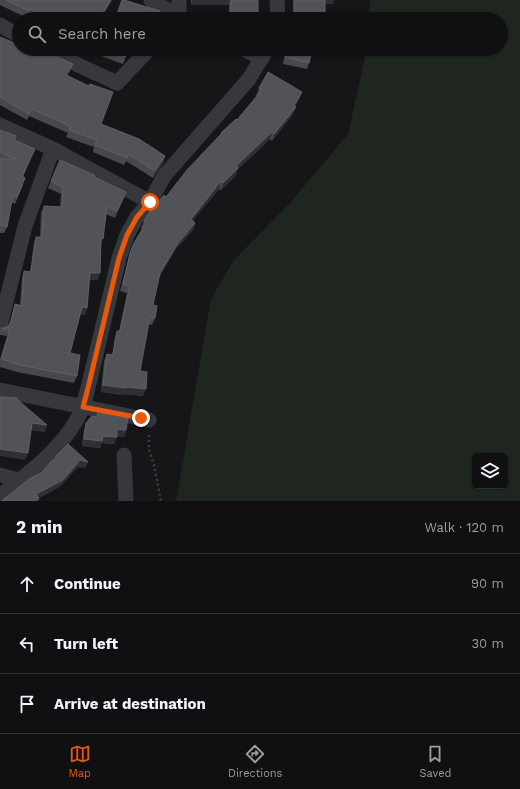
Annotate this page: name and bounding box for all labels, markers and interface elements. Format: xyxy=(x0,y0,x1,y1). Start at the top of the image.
search box xyxy=(12,12,508,56)
icon: search xyxy=(26,23,48,45)
text: Search here xyxy=(58,25,146,43)
route start xyxy=(141,193,159,211)
route end xyxy=(132,409,150,427)
map controls xyxy=(472,453,508,489)
button: layers xyxy=(472,453,508,489)
text: 2 min xyxy=(16,517,62,537)
text: Walk · 120 m xyxy=(425,520,504,535)
icon: ahead xyxy=(16,573,38,595)
text: Continue xyxy=(54,575,121,593)
text: 90 m xyxy=(471,576,504,591)
icon: left xyxy=(16,633,38,655)
text: Turn left xyxy=(54,635,118,653)
text: 30 m xyxy=(472,636,504,651)
icon: arrive xyxy=(16,693,38,715)
text: Arrive at destination xyxy=(54,695,206,713)
tab: Map xyxy=(69,743,91,780)
tab: Directions xyxy=(228,743,282,780)
tab: Saved xyxy=(419,743,451,780)

